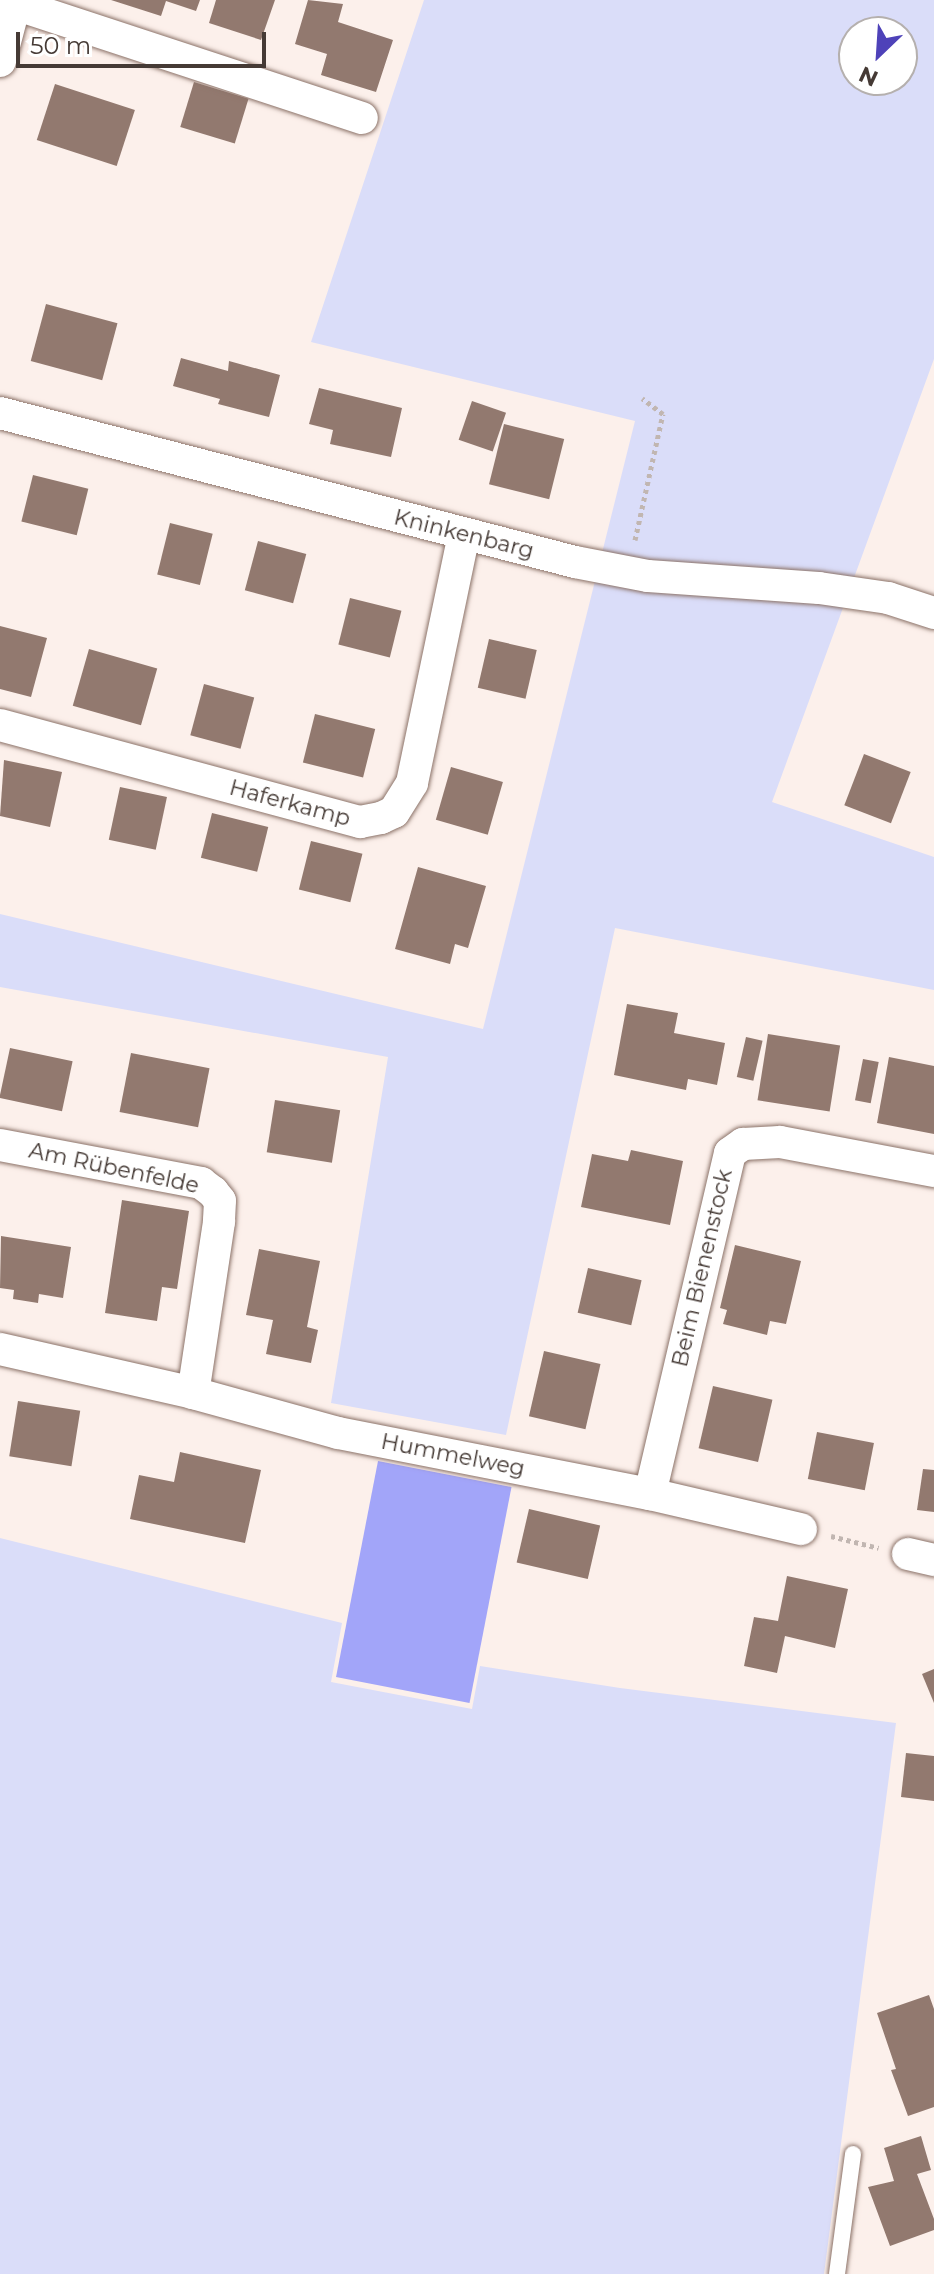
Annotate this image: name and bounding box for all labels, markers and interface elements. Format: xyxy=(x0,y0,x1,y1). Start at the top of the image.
scale bar xyxy=(20,16,270,66)
north arrow xyxy=(838,16,918,96)
text: 50 m xyxy=(30,31,91,60)
text: N xyxy=(855,60,882,92)
street label: Kninkenbarg xyxy=(391,504,537,564)
street label: Haferkamp xyxy=(227,774,353,832)
street label: Am Rübenfelde xyxy=(26,1137,202,1199)
street label: Beim Bienenstock xyxy=(666,1167,738,1369)
street label: Hummelweg xyxy=(379,1428,527,1482)

